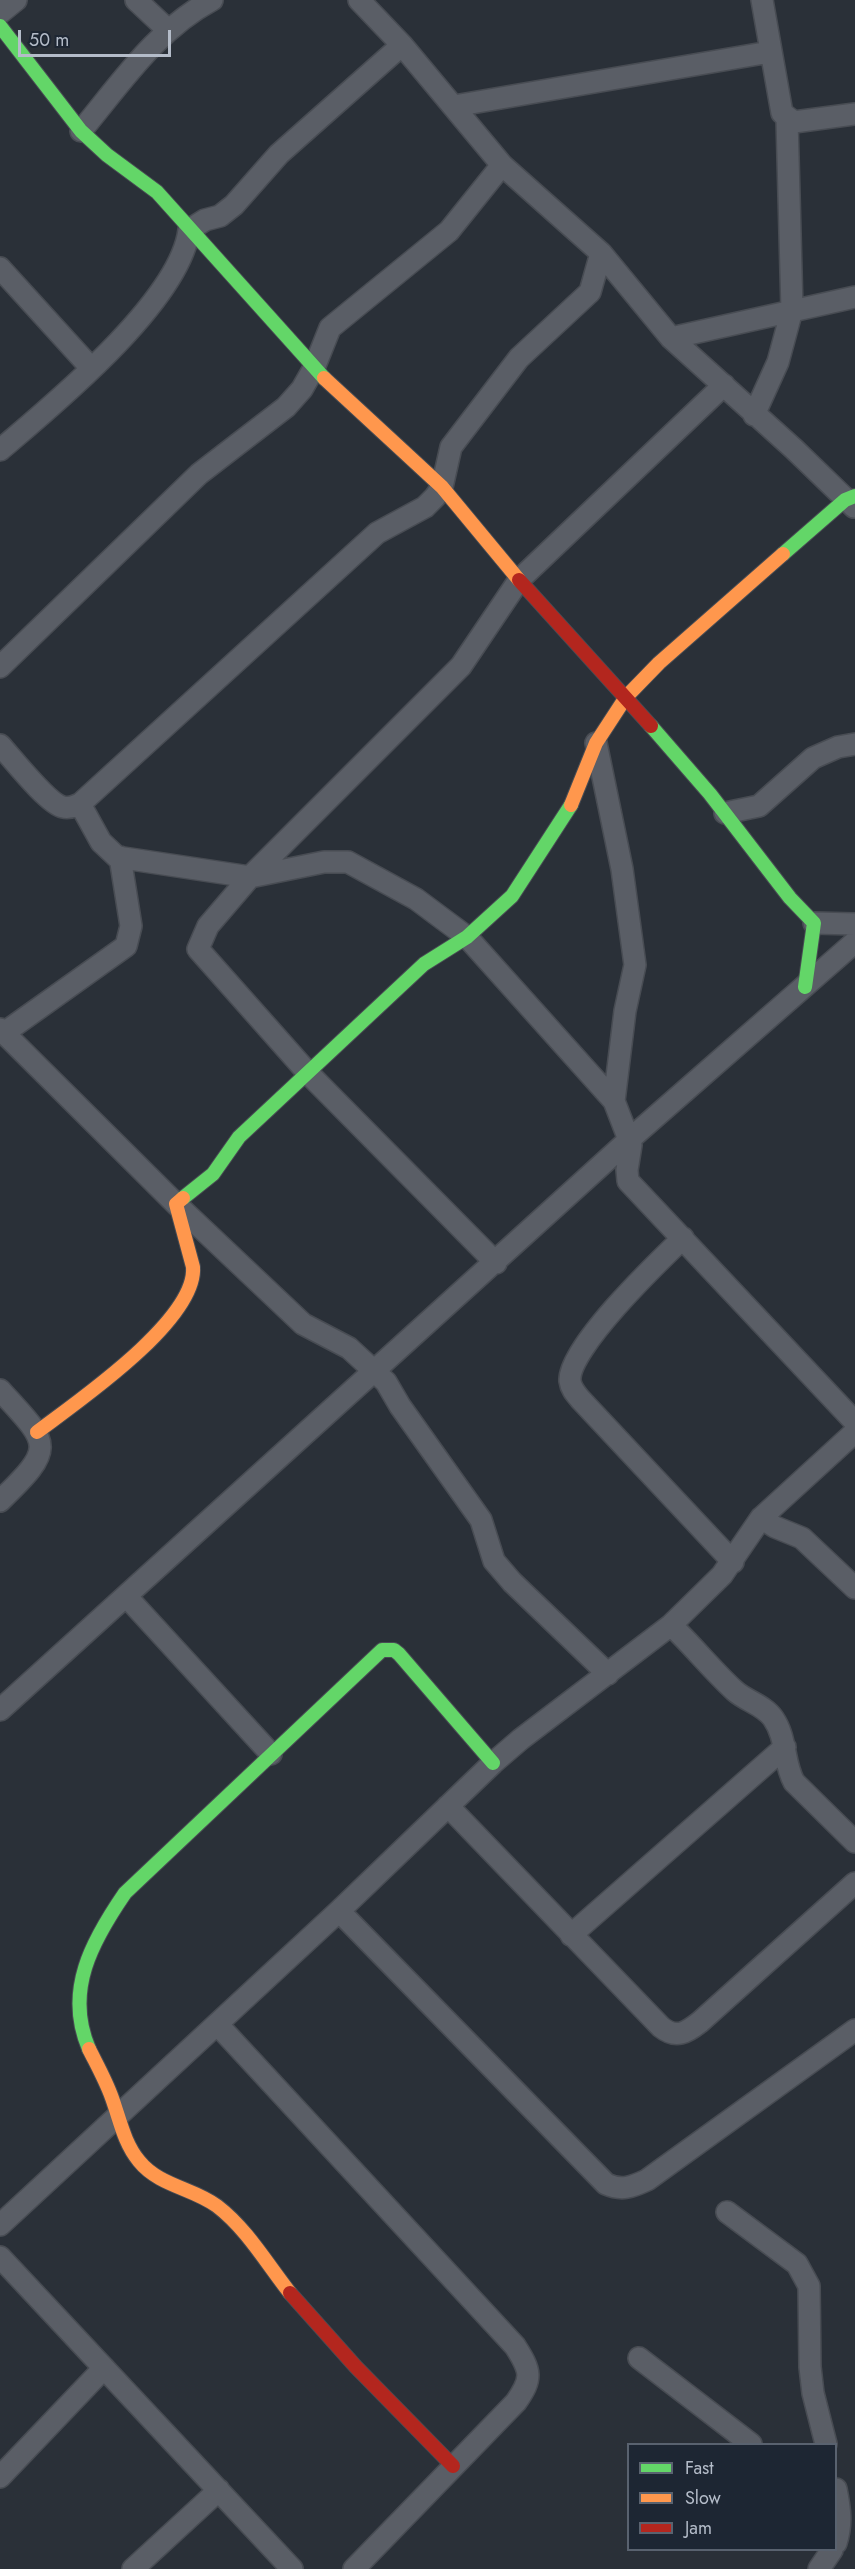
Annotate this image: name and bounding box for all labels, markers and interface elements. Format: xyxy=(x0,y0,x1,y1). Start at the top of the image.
scale bar xyxy=(21,18,174,56)
text: 50 m xyxy=(29,27,69,53)
legend xyxy=(627,2443,837,2551)
text: Fast xyxy=(685,2455,714,2481)
text: Slow xyxy=(685,2485,721,2511)
text: Jam xyxy=(685,2515,712,2541)

